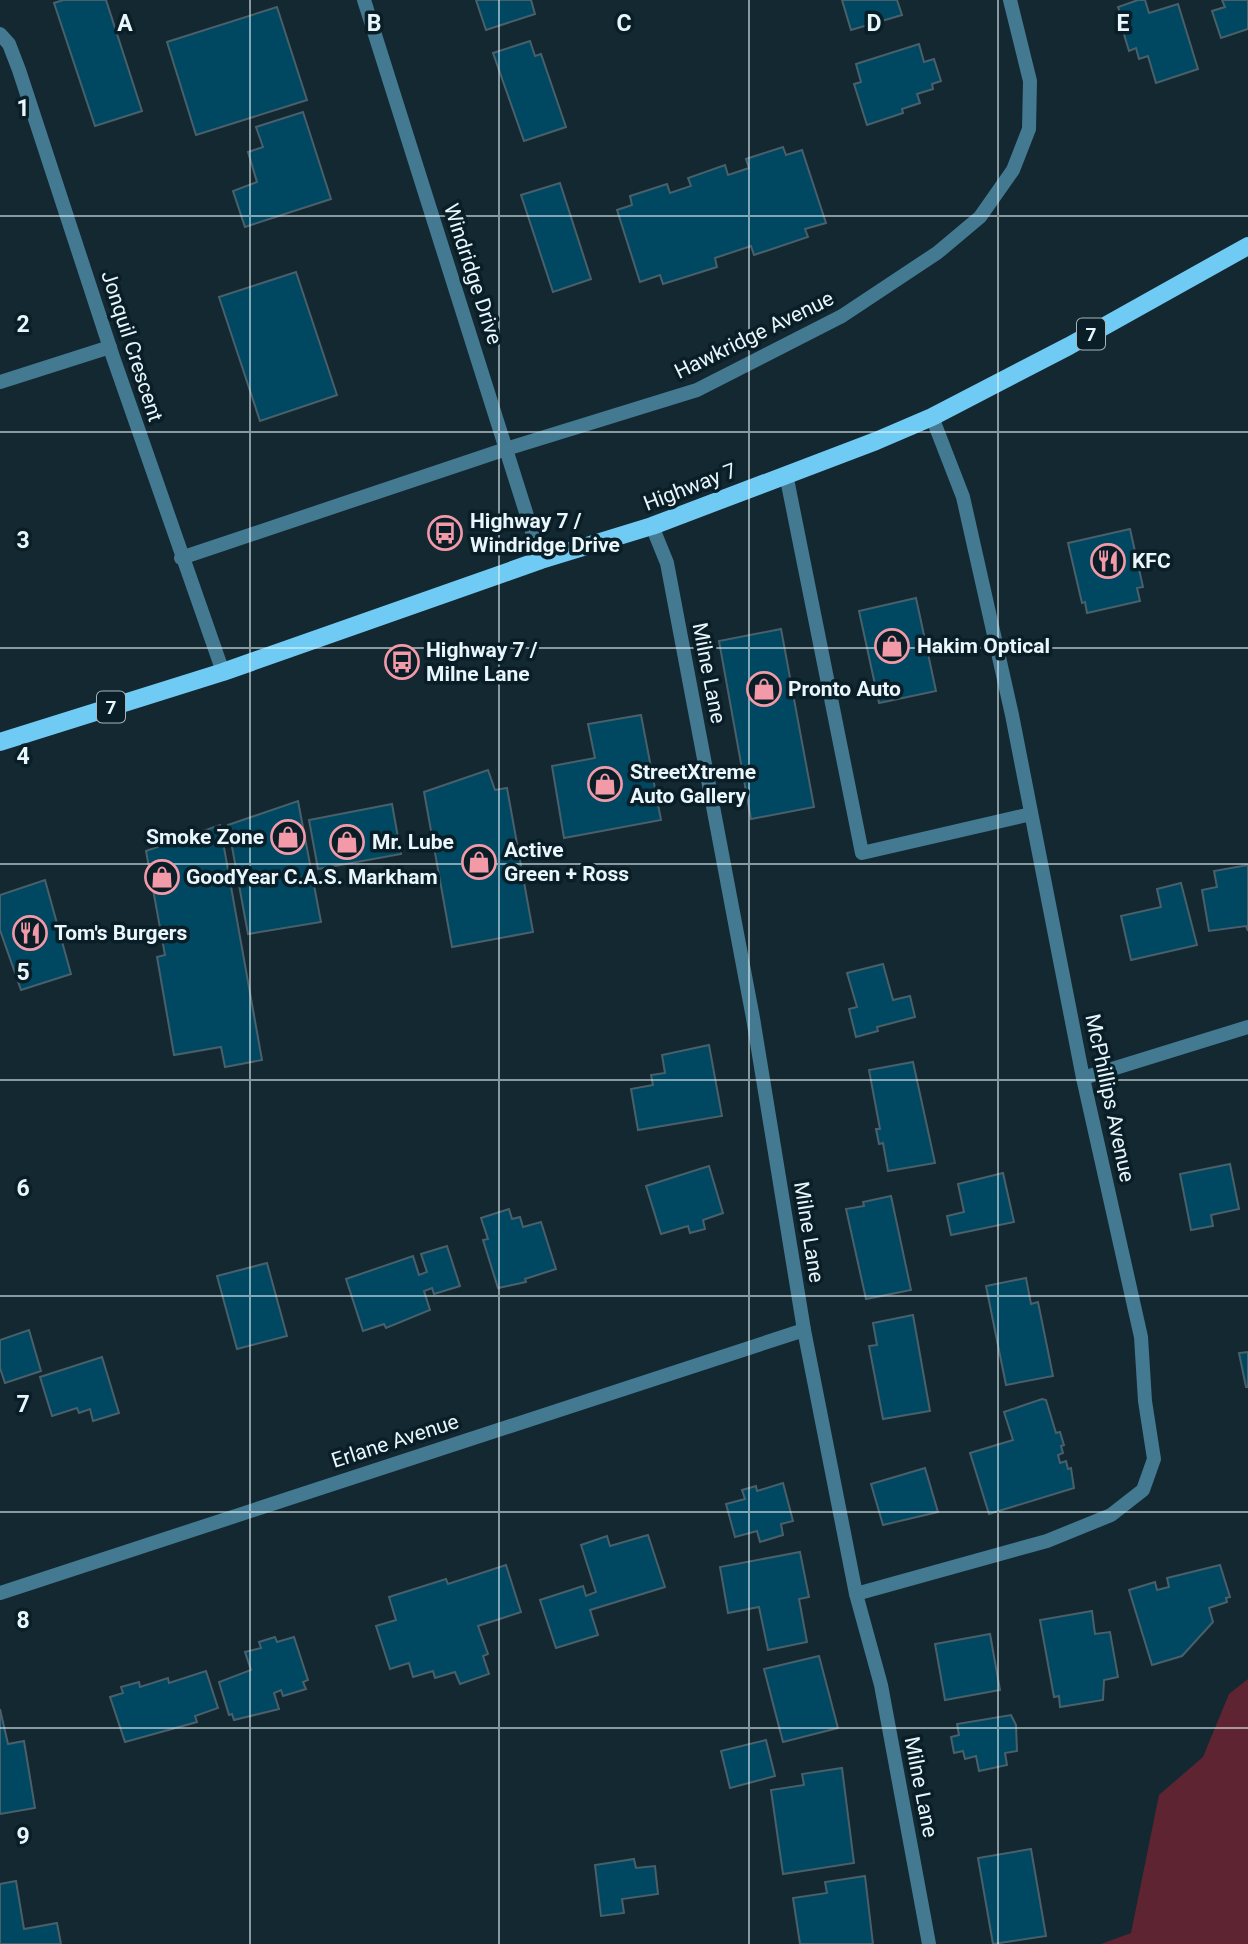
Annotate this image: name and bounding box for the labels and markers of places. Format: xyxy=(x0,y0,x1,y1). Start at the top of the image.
place label: Highway 7 / Windridge Drive xyxy=(470,509,620,557)
bus stop icon: Highway 7 / Windridge Drive xyxy=(426,514,464,552)
restaurant icon: KFC xyxy=(1089,542,1127,580)
place label: KFC xyxy=(1132,549,1171,573)
shop icon: Hakim Optical xyxy=(873,627,911,665)
place label: Hakim Optical xyxy=(917,634,1050,658)
place label: Highway 7 / Milne Lane xyxy=(426,638,538,686)
bus stop icon: Highway 7 / Milne Lane xyxy=(383,643,421,681)
shop icon: Pronto Auto xyxy=(745,670,783,708)
place label: Pronto Auto xyxy=(788,677,901,701)
place label: StreetXtreme Auto Gallery xyxy=(630,760,756,808)
shop icon: StreetXtreme Auto Gallery xyxy=(586,765,624,803)
shop icon: Smoke Zone xyxy=(269,818,307,856)
shop icon: Mr. Lube xyxy=(328,823,366,861)
place label: Smoke Zone xyxy=(146,825,264,849)
place label: Mr. Lube xyxy=(372,830,454,854)
place label: Active Green + Ross xyxy=(504,838,629,886)
shop icon: Active Green + Ross xyxy=(460,843,498,881)
shop icon: GoodYear C.A.S. Markham xyxy=(143,858,181,896)
place label: GoodYear C.A.S. Markham xyxy=(186,865,438,889)
restaurant icon: Tom's Burgers xyxy=(11,914,49,952)
place label: Tom's Burgers xyxy=(54,921,188,945)

